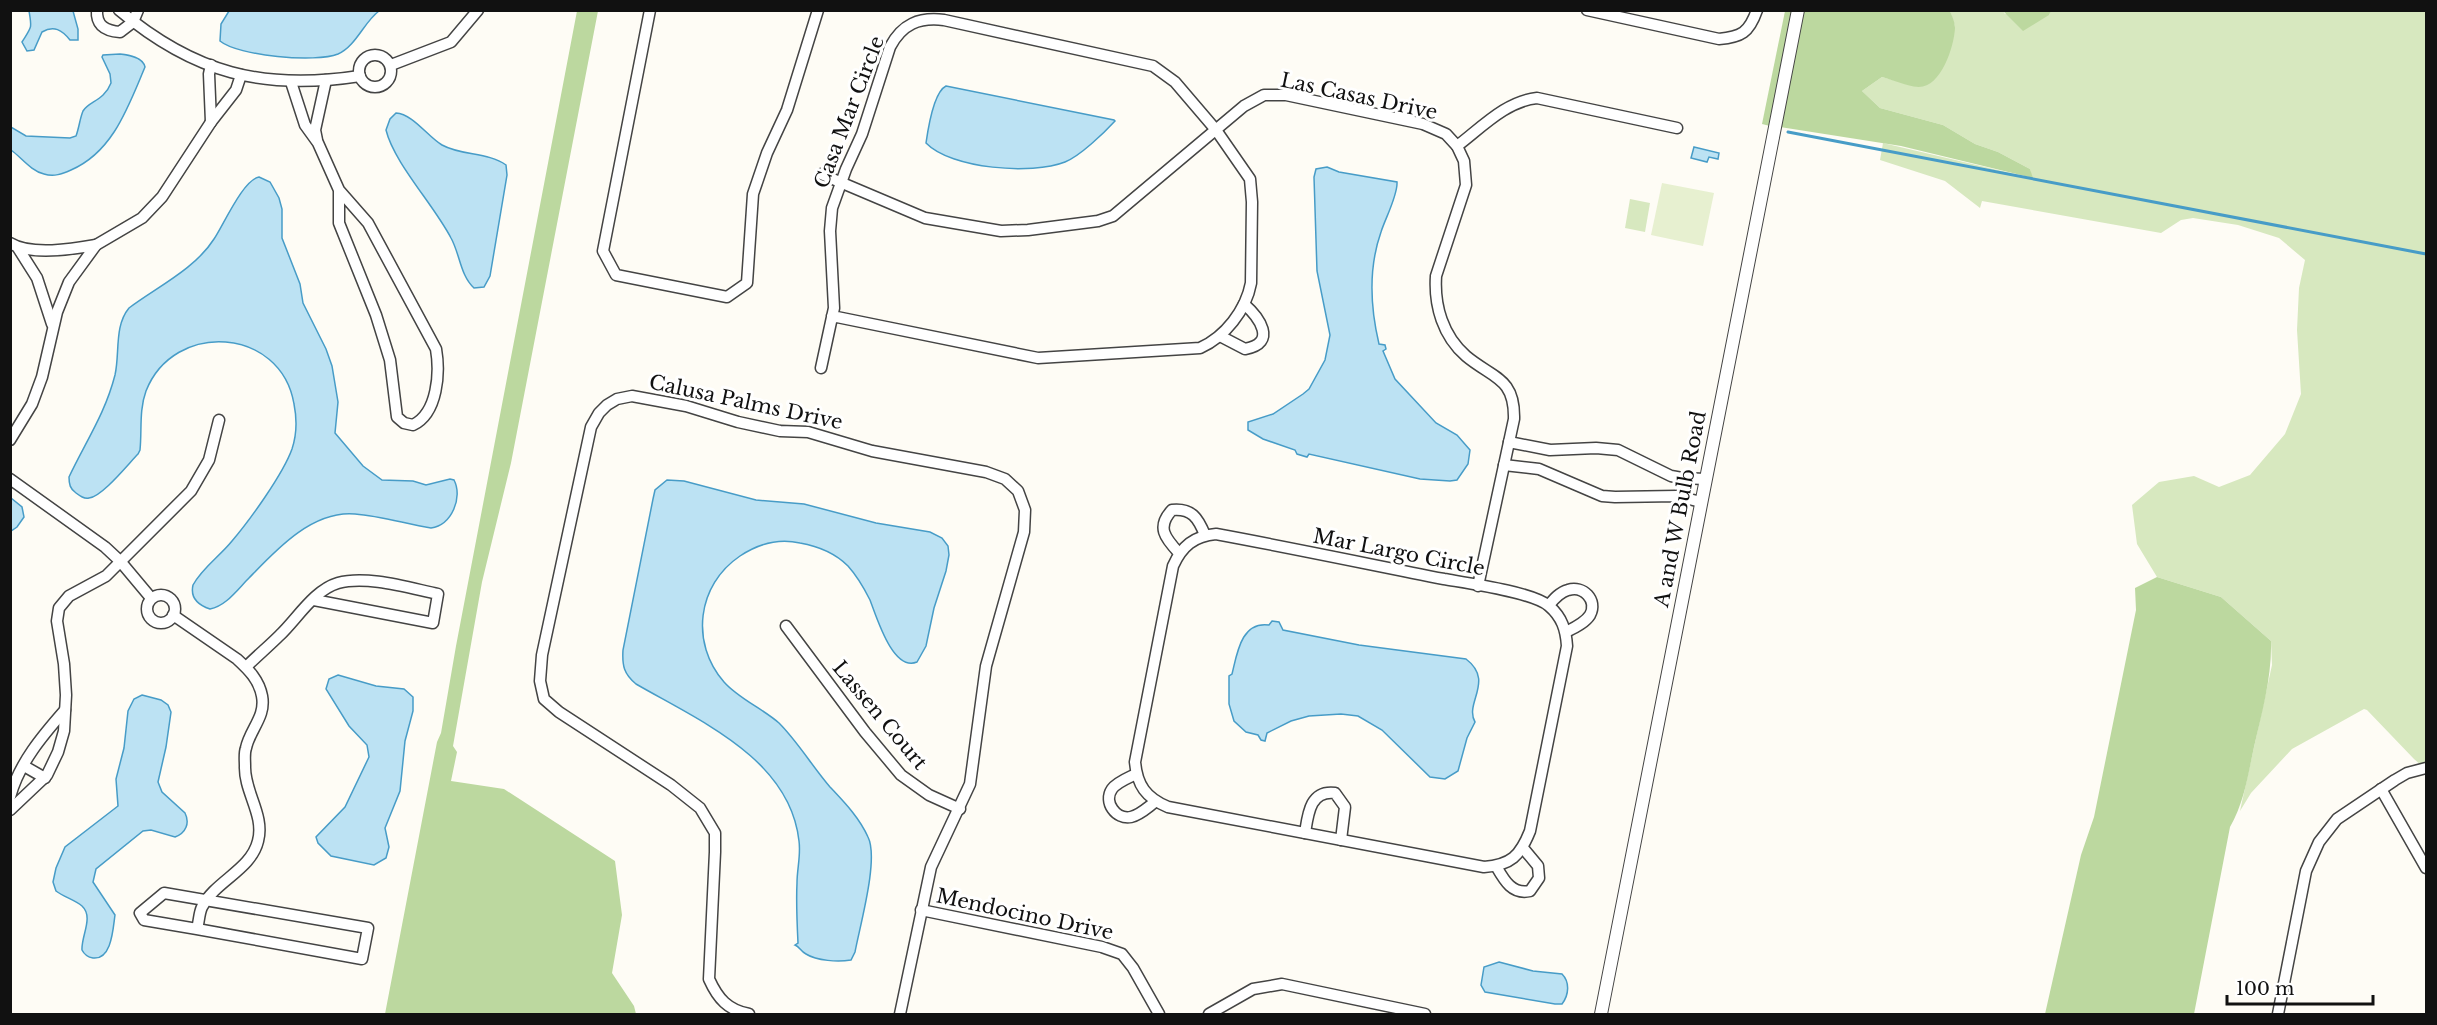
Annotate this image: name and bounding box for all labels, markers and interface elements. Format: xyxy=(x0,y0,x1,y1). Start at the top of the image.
street label: Casa Mar Circle xyxy=(809,32,889,192)
street label: Las Casas Drive xyxy=(1278,68,1440,124)
street label: Calusa Palms Drive xyxy=(647,370,845,434)
street label: A and W Bulb Road xyxy=(1649,409,1711,610)
street label: Mar Largo Circle xyxy=(1311,524,1487,580)
street label: Lassen Court xyxy=(828,656,933,775)
street label: Mendocino Drive xyxy=(934,884,1116,944)
scale bar xyxy=(2227,968,2372,1006)
text: 100 m xyxy=(2236,978,2294,1000)

